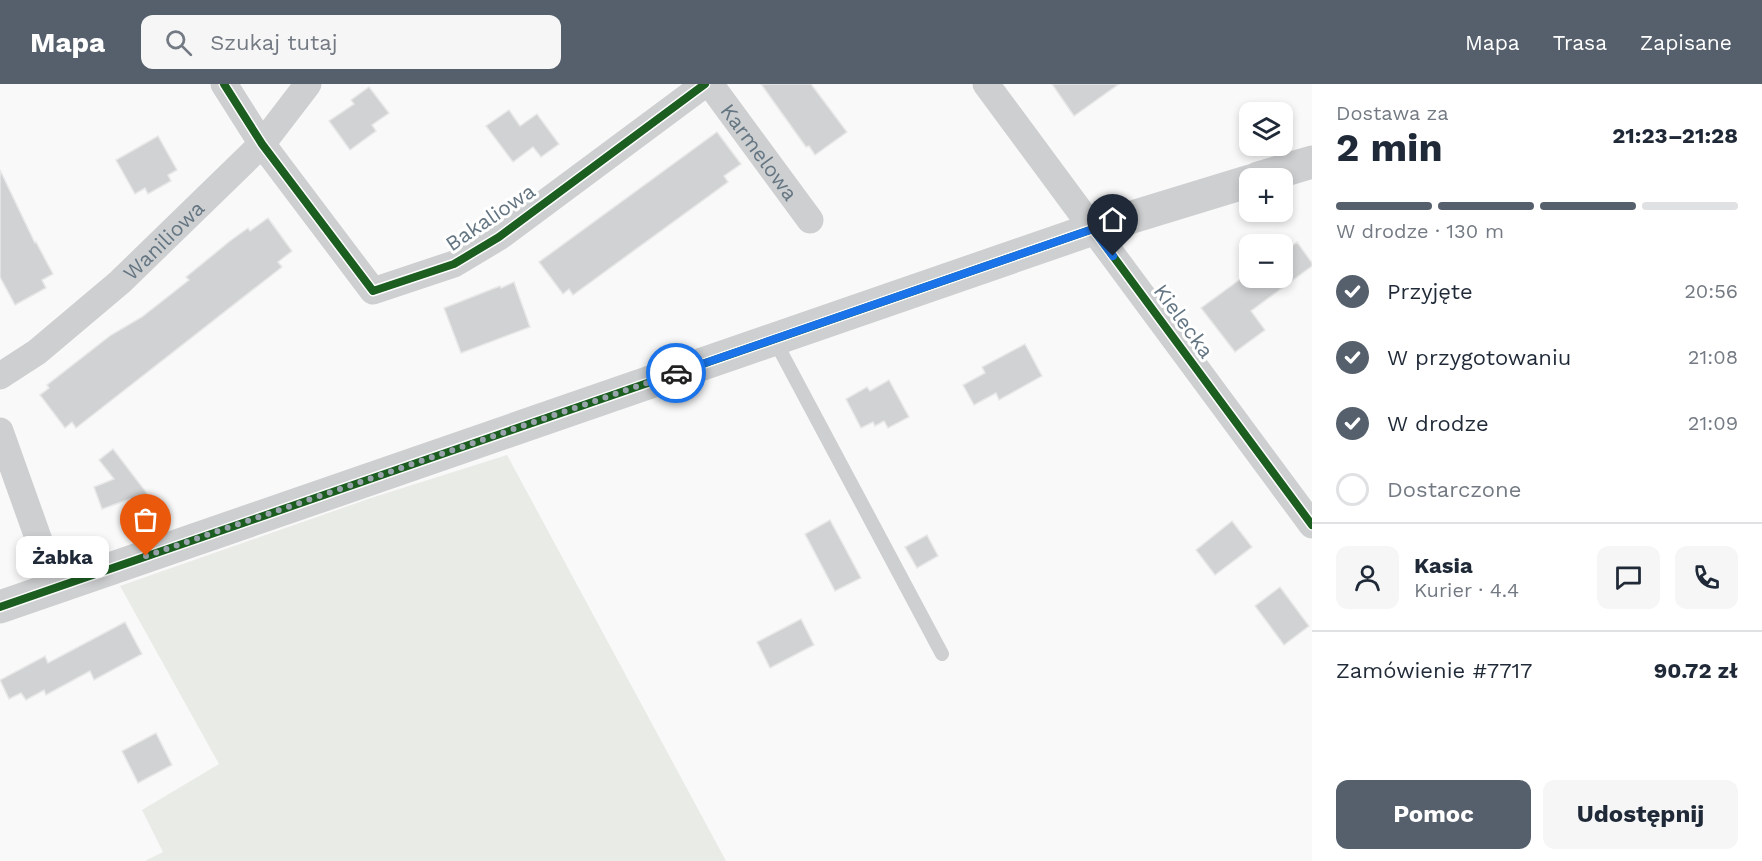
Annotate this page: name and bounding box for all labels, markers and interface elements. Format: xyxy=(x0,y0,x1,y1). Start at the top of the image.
search box xyxy=(141,15,561,69)
text: Mapa xyxy=(30,26,105,59)
icon: search xyxy=(162,26,195,59)
text: Szukaj tutaj xyxy=(210,30,338,55)
text: Mapa xyxy=(1465,30,1520,55)
text: Trasa xyxy=(1553,30,1607,55)
text: Zapisane xyxy=(1640,30,1732,55)
street label: Karmelowa xyxy=(716,98,804,205)
text: Dostawa za xyxy=(1336,101,1449,125)
map controls xyxy=(1239,102,1293,288)
button: layers xyxy=(1239,102,1293,156)
text: 21:23–21:28 xyxy=(1612,123,1738,148)
text: 2 min xyxy=(1336,125,1443,170)
button: + xyxy=(1239,168,1293,222)
street label: Bakaliowa xyxy=(440,178,540,256)
pin xyxy=(1087,194,1138,256)
street label: Waniliowa xyxy=(117,195,209,285)
icon: home xyxy=(1096,203,1129,236)
text: W drodze · 130 m xyxy=(1336,219,1504,243)
button: − xyxy=(1239,234,1293,288)
icon: check xyxy=(1336,275,1369,308)
street label: Kielecka xyxy=(1149,279,1219,363)
text: Przyjęte xyxy=(1387,279,1473,304)
text: 20:56 xyxy=(1684,279,1738,303)
icon: check xyxy=(1336,341,1369,374)
courier xyxy=(646,343,706,403)
text: W przygotowaniu xyxy=(1387,345,1571,370)
text: 21:08 xyxy=(1688,345,1738,369)
icon: car xyxy=(660,357,693,390)
icon: check xyxy=(1336,407,1369,440)
text: W drodze xyxy=(1387,411,1489,436)
text: 21:09 xyxy=(1688,411,1738,435)
text: Dostarczone xyxy=(1387,477,1521,502)
pin xyxy=(120,494,171,556)
icon: bag xyxy=(129,503,162,536)
callout: Żabka xyxy=(17,535,110,577)
text: Żabka xyxy=(32,545,93,569)
button: person xyxy=(1336,546,1399,609)
button: chat xyxy=(1597,546,1660,609)
button: phone xyxy=(1675,546,1738,609)
text: Kasia xyxy=(1414,553,1473,578)
text: Kurier · 4.4 xyxy=(1414,578,1519,602)
text: Zamówienie #7717 xyxy=(1336,658,1532,683)
text: 90.72 zł xyxy=(1654,658,1738,683)
button: Pomoc xyxy=(1336,780,1531,849)
button: Udostępnij xyxy=(1543,780,1738,849)

